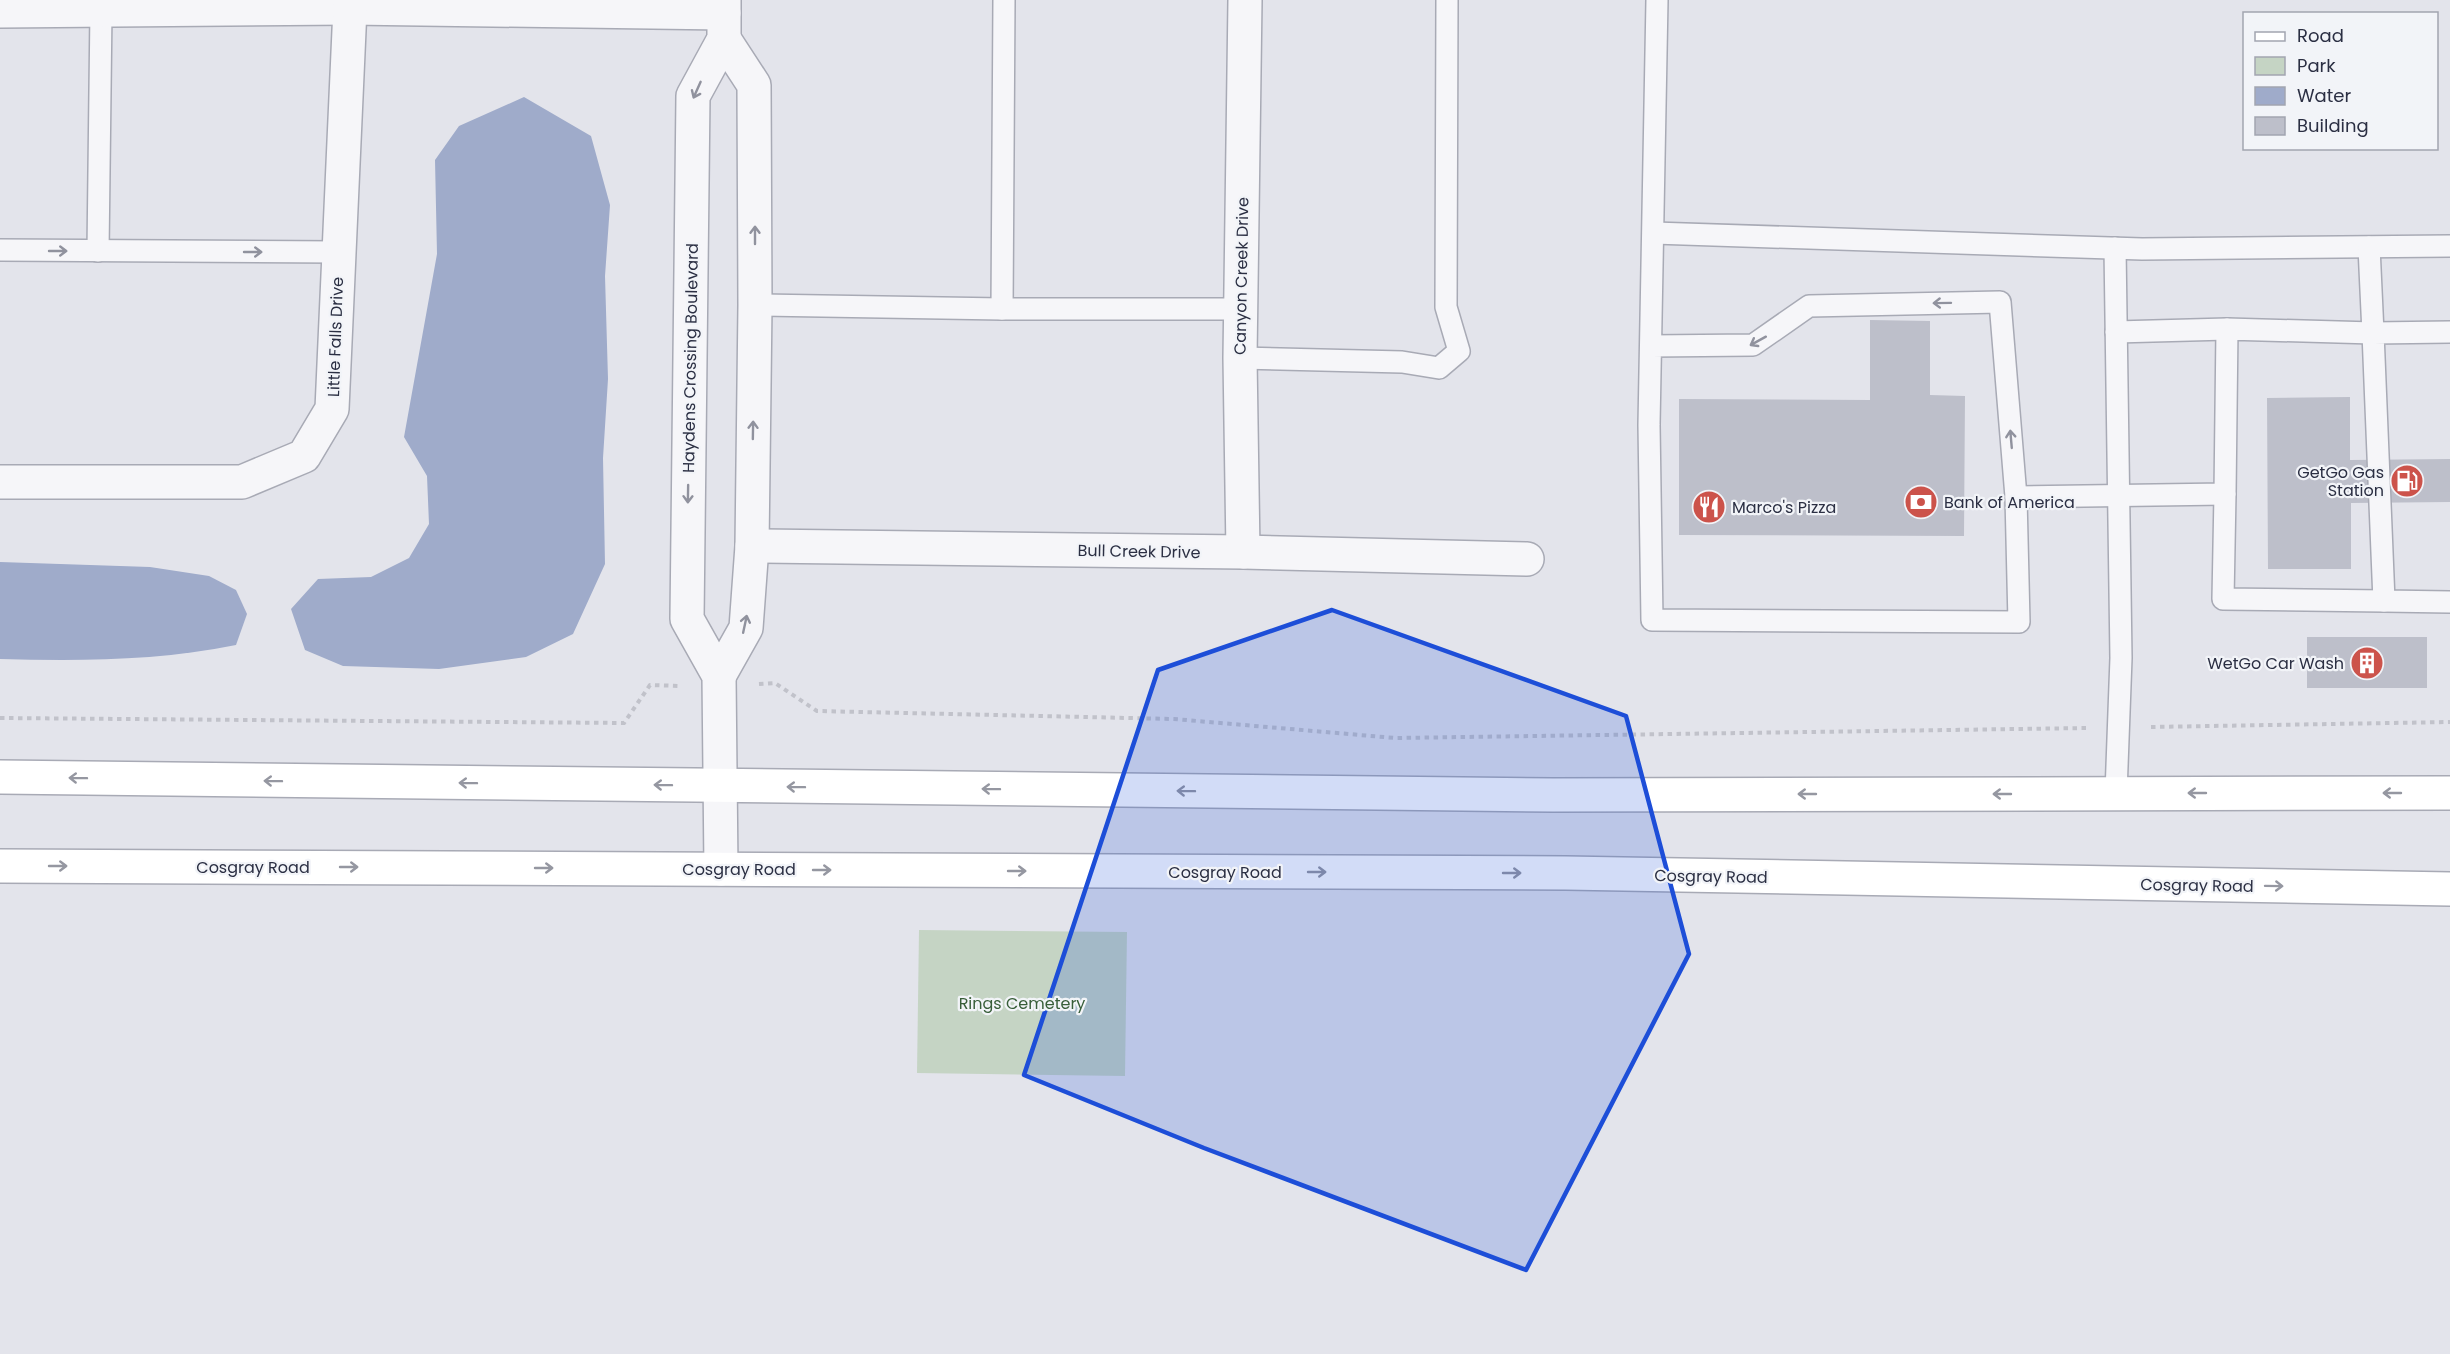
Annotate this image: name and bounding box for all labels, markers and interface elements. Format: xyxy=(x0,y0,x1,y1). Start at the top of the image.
legend xyxy=(2243,12,2438,150)
text: Road xyxy=(2297,23,2344,48)
text: Park xyxy=(2297,53,2336,78)
one-way arrow xyxy=(691,81,702,99)
text: Water xyxy=(2297,83,2351,108)
text: Building xyxy=(2297,113,2369,138)
street label: Canyon Creek Drive xyxy=(1229,197,1254,355)
one-way arrow xyxy=(749,225,761,245)
street label: Haydens Crossing Boulevard xyxy=(677,243,704,473)
one-way arrow xyxy=(48,245,68,257)
one-way arrow xyxy=(243,246,263,258)
street label: Little Falls Drive xyxy=(322,277,349,397)
one-way arrow xyxy=(1933,297,1953,309)
one-way arrow xyxy=(1750,335,1767,347)
one-way arrow xyxy=(748,420,759,440)
one-way arrow xyxy=(2005,429,2016,449)
place label: GetGo Gas Station xyxy=(2297,461,2384,502)
fuel station icon: GetGo Gas Station xyxy=(2389,463,2425,499)
one-way arrow xyxy=(682,484,694,504)
bank icon: Bank of America xyxy=(1903,484,1939,520)
restaurant icon: Marco's Pizza xyxy=(1691,489,1727,525)
place label: Bank of America xyxy=(1944,491,2075,514)
place label: Marco's Pizza xyxy=(1732,496,1836,519)
street label: Bull Creek Drive xyxy=(1077,539,1201,564)
one-way arrow xyxy=(740,615,751,634)
building icon: WetGo Car Wash xyxy=(2349,645,2385,681)
place label: WetGo Car Wash xyxy=(2207,652,2344,675)
one-way arrow xyxy=(69,772,89,784)
one-way arrow xyxy=(264,775,284,786)
one-way arrow xyxy=(459,777,479,789)
one-way arrow xyxy=(654,779,674,791)
one-way arrow xyxy=(787,781,807,793)
one-way arrow xyxy=(982,783,1002,795)
one-way arrow xyxy=(1177,785,1197,797)
one-way arrow xyxy=(2187,787,2207,799)
one-way arrow xyxy=(2382,787,2402,799)
one-way arrow xyxy=(1797,788,1817,800)
one-way arrow xyxy=(1992,788,2012,800)
street label: Cosgray Road xyxy=(196,856,310,879)
street label: Cosgray Road xyxy=(682,858,796,881)
one-way arrow xyxy=(48,860,68,872)
street label: Cosgray Road xyxy=(1168,861,1282,884)
one-way arrow xyxy=(339,862,359,873)
one-way arrow xyxy=(534,862,554,874)
one-way arrow xyxy=(811,864,831,875)
street label: Cosgray Road xyxy=(1654,864,1768,889)
one-way arrow xyxy=(1006,865,1026,876)
one-way arrow xyxy=(1306,866,1326,878)
one-way arrow xyxy=(1501,867,1521,879)
street label: Cosgray Road xyxy=(2140,873,2254,898)
one-way arrow xyxy=(2263,880,2283,892)
park label: Rings Cemetery xyxy=(959,992,1085,1015)

